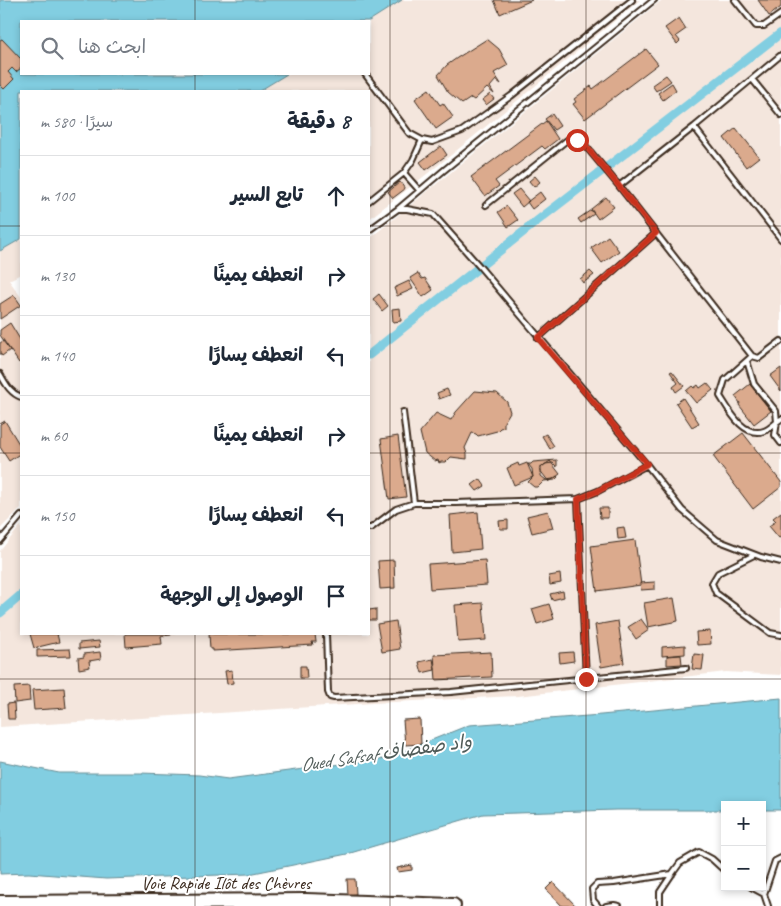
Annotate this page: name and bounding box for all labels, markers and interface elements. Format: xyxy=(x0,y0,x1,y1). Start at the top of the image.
search box xyxy=(20,20,370,75)
icon: search xyxy=(38,34,66,62)
text: ابحث هنا xyxy=(78,35,146,59)
text: 8 دقيقة xyxy=(287,108,350,134)
text: سيرًا · 580 m xyxy=(40,112,113,132)
route start xyxy=(566,129,589,152)
icon: ahead xyxy=(322,182,350,210)
text: تابع السير xyxy=(231,183,303,207)
text: 100 m xyxy=(40,186,74,206)
icon: right xyxy=(322,262,350,290)
text: انعطف يمينًا xyxy=(214,263,303,287)
text: 130 m xyxy=(40,266,74,286)
icon: left xyxy=(322,342,350,370)
text: انعطف يسارًا xyxy=(209,343,303,367)
text: 140 m xyxy=(40,346,74,366)
icon: right xyxy=(322,422,350,450)
text: انعطف يمينًا xyxy=(214,423,303,447)
text: 60 m xyxy=(40,426,67,446)
icon: left xyxy=(322,502,350,530)
text: انعطف يسارًا xyxy=(209,503,303,527)
text: 150 m xyxy=(40,506,74,526)
icon: arrive xyxy=(322,582,350,610)
text: الوصول إلى الوجهة xyxy=(160,583,303,607)
route end xyxy=(575,668,598,691)
water label: Oued Safsaf واد صفصاف xyxy=(299,729,474,777)
map controls xyxy=(721,801,766,891)
button: + xyxy=(721,801,766,846)
button: − xyxy=(721,846,766,891)
street label: Voie Rapide Ilôt des Chèvres xyxy=(141,872,313,894)

